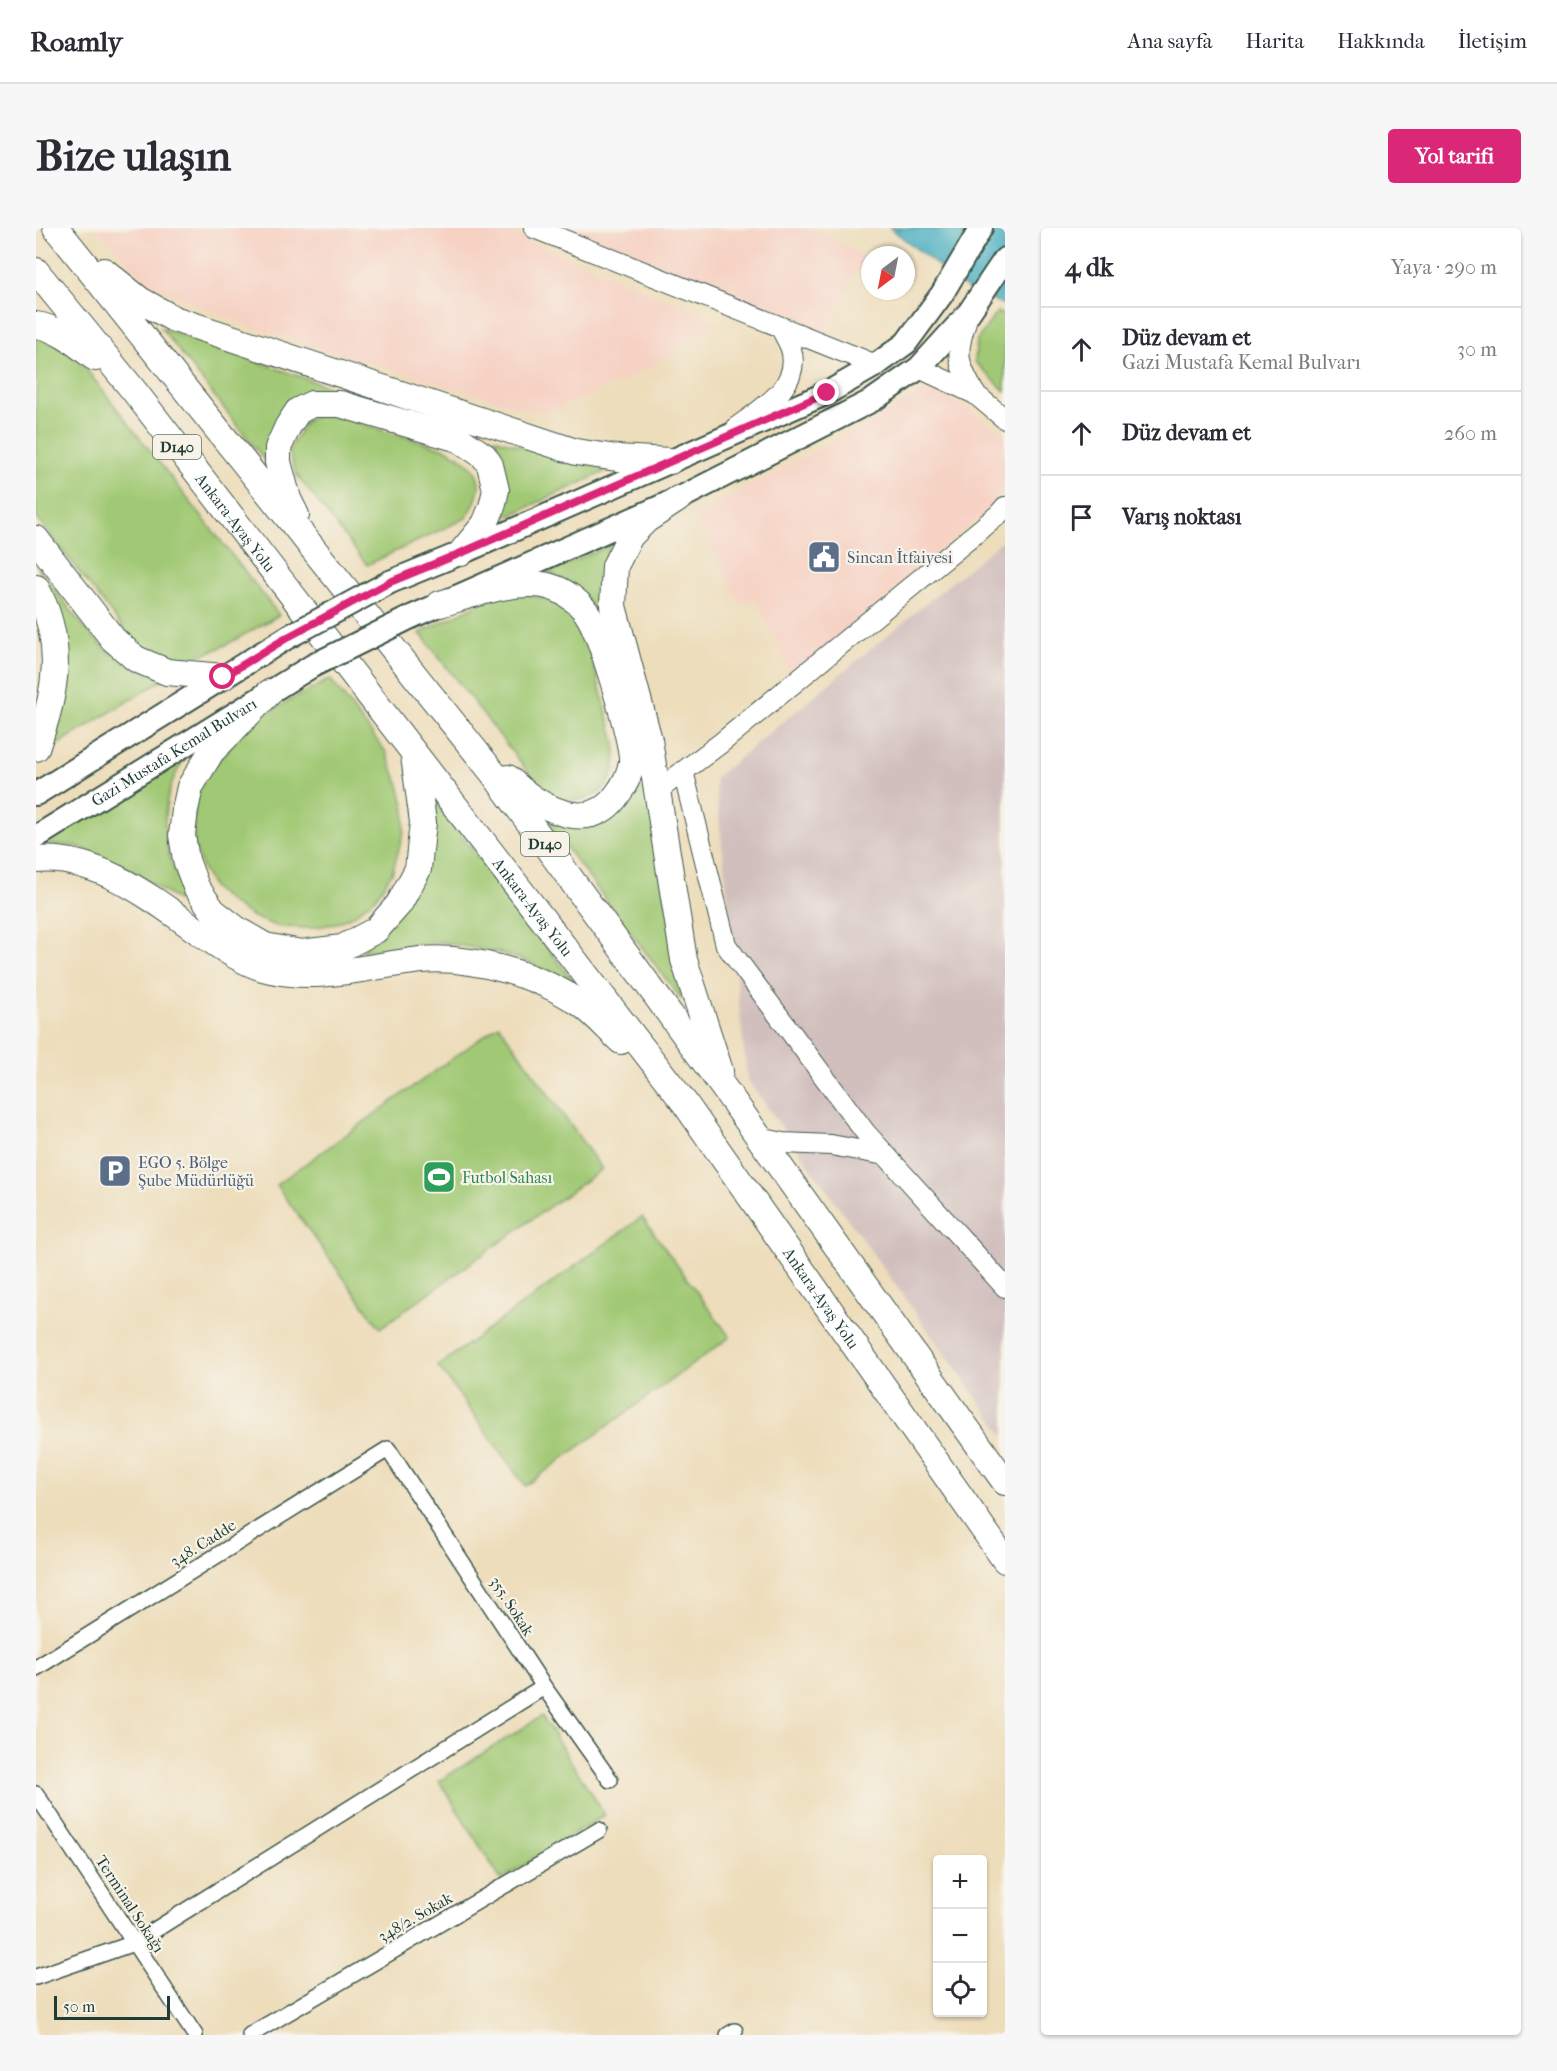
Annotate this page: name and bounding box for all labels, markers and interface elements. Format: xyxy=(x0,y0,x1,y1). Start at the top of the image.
text: Roamly xyxy=(30,25,122,58)
text: Ana sayfa xyxy=(1128,29,1213,53)
text: Harita xyxy=(1246,29,1304,53)
text: Hakkında xyxy=(1337,29,1425,53)
text: İletişim xyxy=(1458,29,1527,53)
button: Yol tarifi xyxy=(1388,129,1521,183)
text: Bize ulaşın xyxy=(36,132,231,181)
north arrow xyxy=(861,246,915,300)
text: 4 dk xyxy=(1065,252,1113,283)
text: Yaya · 290 m xyxy=(1391,256,1497,279)
text: Düz devam et xyxy=(1122,325,1251,351)
icon: ahead xyxy=(1065,333,1098,366)
text: 30 m xyxy=(1457,338,1497,361)
text: Gazi Mustafa Kemal Bulvarı xyxy=(1122,351,1361,374)
route end xyxy=(813,379,839,405)
icon: ahead xyxy=(1065,417,1098,450)
text: Düz devam et xyxy=(1122,420,1251,446)
text: 260 m xyxy=(1444,422,1497,445)
road number: D140 xyxy=(153,435,201,459)
street label: Ankara-Ayaş Yolu xyxy=(191,468,280,575)
icon: arrive xyxy=(1065,501,1098,534)
text: Varış noktası xyxy=(1122,504,1241,530)
public building icon: Sincan İtfaiyesi xyxy=(806,539,842,575)
place label: Sincan İtfaiyesi xyxy=(847,548,953,567)
route start xyxy=(209,663,235,689)
street label: Gazi Mustafa Kemal Bulvarı xyxy=(88,693,260,810)
road number: D140 xyxy=(521,832,569,856)
street label: Ankara-Ayaş Yolu xyxy=(488,853,577,960)
parking icon: EGO 5. Bölge Şube Müdürlüğü xyxy=(97,1153,133,1189)
place label: EGO 5. Bölge Şube Müdürlüğü xyxy=(138,1153,254,1190)
sports icon: Futbol Sahası xyxy=(421,1159,457,1195)
place label: Futbol Sahası xyxy=(462,1168,552,1187)
street label: Ankara-Ayaş Yolu xyxy=(779,1243,863,1352)
street label: 348. Cadde xyxy=(167,1515,240,1571)
street label: 355. Sokak xyxy=(486,1573,539,1640)
street label: Terminal Sokağı xyxy=(92,1852,169,1956)
map controls xyxy=(933,1855,987,2017)
button: + xyxy=(933,1855,987,1909)
street label: 348/2. Sokak xyxy=(374,1888,456,1946)
button: − xyxy=(933,1909,987,1963)
button: locate xyxy=(933,1963,987,2017)
scale bar xyxy=(54,1993,170,2020)
text: 50 m xyxy=(63,1997,95,2016)

